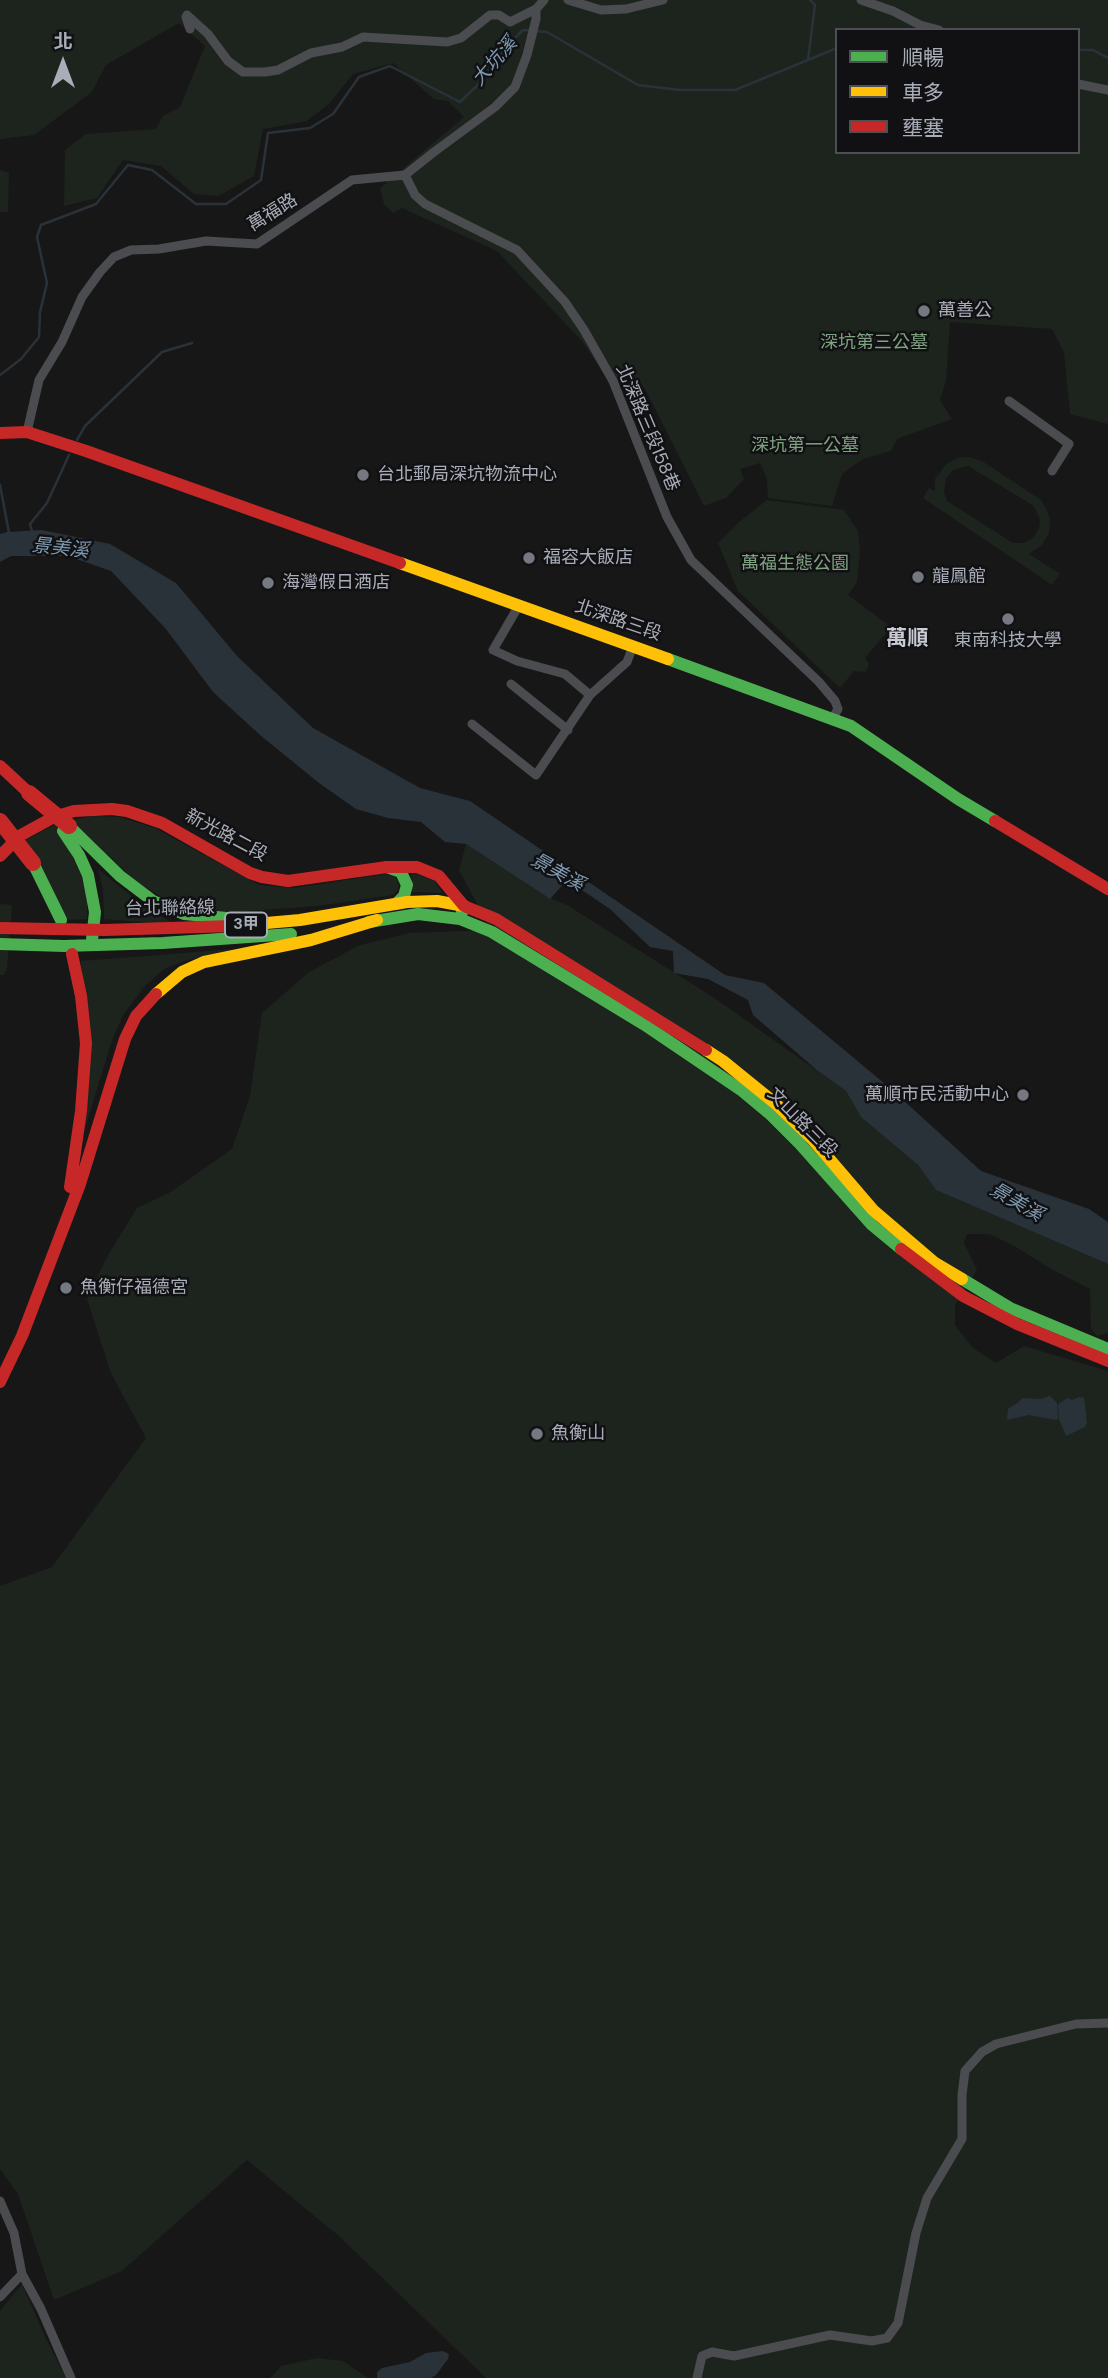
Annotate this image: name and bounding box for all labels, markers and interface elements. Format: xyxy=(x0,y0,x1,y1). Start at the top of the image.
north arrow xyxy=(28,28,98,98)
legend xyxy=(835,28,1080,154)
text: 北 xyxy=(53,29,73,54)
water label: 大坑溪 xyxy=(468,33,522,91)
text: 順暢 xyxy=(902,44,944,72)
text: 車多 xyxy=(902,79,944,107)
text: 壅塞 xyxy=(902,114,944,142)
street label: 萬福路 xyxy=(244,190,302,236)
place label: 萬善公 xyxy=(938,300,992,322)
marker: 萬善公 xyxy=(916,303,932,319)
park label: 深坑第三公墓 xyxy=(820,332,928,354)
street label: 北深路三段158巷 xyxy=(611,361,683,495)
park label: 深坑第一公墓 xyxy=(751,435,859,457)
place label: 台北郵局深坑物流中心 xyxy=(377,464,557,486)
marker: 台北郵局深坑物流中心 xyxy=(355,467,371,483)
water label: 景美溪 xyxy=(30,535,90,563)
place label: 福容大飯店 xyxy=(543,547,633,569)
marker: 福容大飯店 xyxy=(521,550,537,566)
park label: 萬福生態公園 xyxy=(741,553,849,575)
place label: 龍鳳館 xyxy=(932,566,986,588)
marker: 龍鳳館 xyxy=(910,569,926,585)
place label: 海灣假日酒店 xyxy=(282,572,390,594)
marker: 海灣假日酒店 xyxy=(260,575,276,591)
street label: 北深路三段 xyxy=(572,596,664,646)
marker: 東南科技大學 xyxy=(1000,611,1016,627)
district label: 萬順 xyxy=(886,626,928,652)
place label: 東南科技大學 xyxy=(954,630,1062,652)
street label: 新光路二段 xyxy=(181,805,271,867)
water label: 景美溪 xyxy=(527,849,587,897)
street label: 台北聯絡線 xyxy=(125,897,215,921)
road number: 3甲 xyxy=(225,912,267,937)
street label: 文山路三段 xyxy=(763,1084,841,1162)
place label: 萬順市民活動中心 xyxy=(865,1084,1009,1106)
marker: 萬順市民活動中心 xyxy=(1015,1087,1031,1103)
water label: 景美溪 xyxy=(986,1179,1046,1227)
place label: 魚衡仔福德宮 xyxy=(80,1277,188,1299)
marker: 魚衡仔福德宮 xyxy=(58,1280,74,1296)
place label: 魚衡山 xyxy=(551,1423,605,1445)
marker: 魚衡山 xyxy=(529,1426,545,1442)

